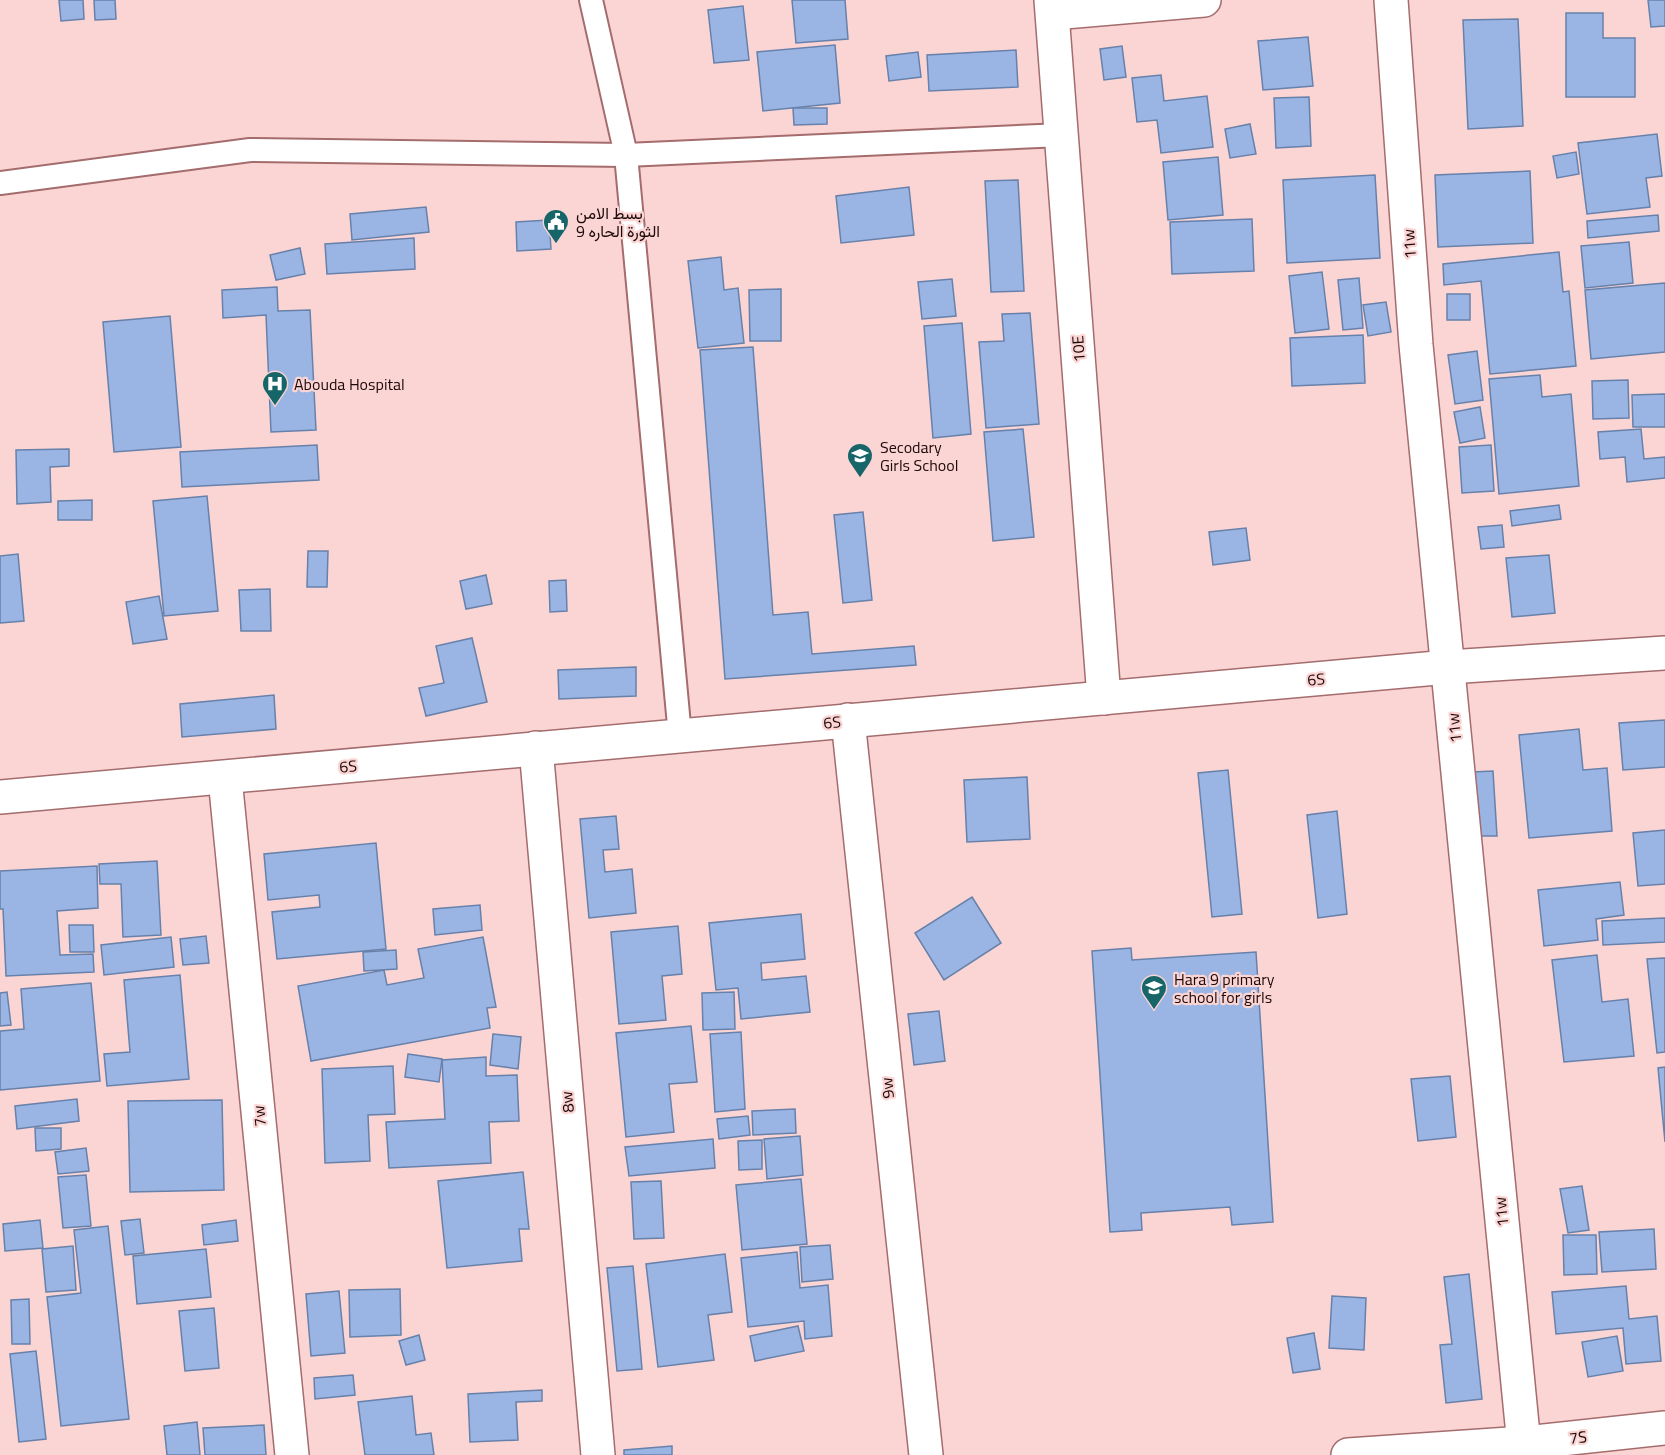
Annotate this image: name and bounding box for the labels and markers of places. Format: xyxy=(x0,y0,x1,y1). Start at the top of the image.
place label: بسط الامن الثورة الحاره 9 xyxy=(576,201,660,243)
public building icon: بسط الامن الثورة الحاره 9 xyxy=(541,207,571,245)
hospital icon: Abouda Hospital xyxy=(260,369,290,407)
place label: Abouda Hospital xyxy=(294,372,405,396)
place label: Secodary Girls School xyxy=(880,435,958,477)
school or university icon: Secodary Girls School xyxy=(845,441,875,479)
place label: Hara 9 primary school for girls xyxy=(1174,967,1275,1009)
school or university icon: Hara 9 primary school for girls xyxy=(1139,973,1169,1011)

